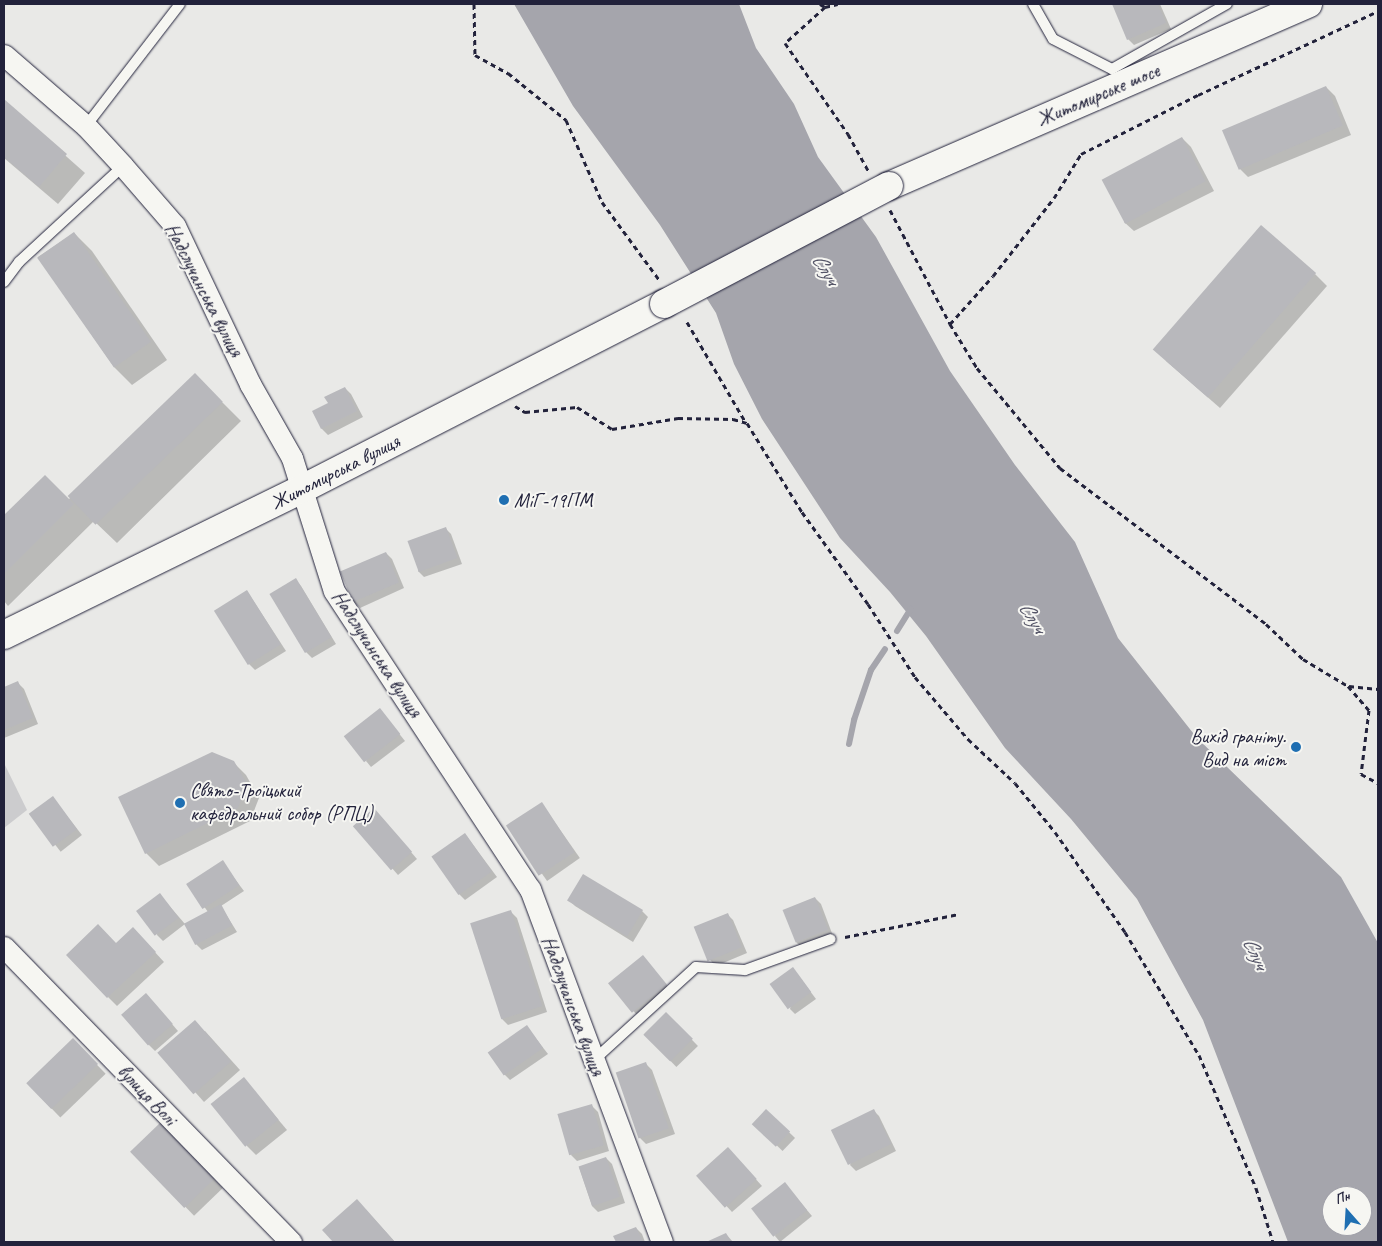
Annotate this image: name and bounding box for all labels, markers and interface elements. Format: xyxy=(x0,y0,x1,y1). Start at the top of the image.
street label: Житомирське шосе xyxy=(1033,58,1163,132)
street label: Надслучанська вулиця xyxy=(160,219,248,361)
water label: Случ xyxy=(807,249,845,289)
street label: Житомирська вулиця xyxy=(266,429,404,515)
place label: МіГ-19ПМ xyxy=(514,488,593,512)
marker: МіГ-19ПМ xyxy=(498,494,510,506)
street label: Надслучанська вулиця xyxy=(327,586,427,722)
water label: Случ xyxy=(1014,597,1052,637)
place label: Вихід граніту. Вид на міст xyxy=(1191,724,1286,771)
marker: Вихід граніту. Вид на міст xyxy=(1290,741,1302,753)
place label: Свято-Троїцький кафедральний собор (РПЦ) xyxy=(190,779,373,826)
marker: Свято-Троїцький кафедральний собор (РПЦ) xyxy=(174,797,186,809)
street label: Надслучанська вулиця xyxy=(537,933,609,1079)
water label: Случ xyxy=(1238,933,1274,973)
street label: вулиця Волі xyxy=(112,1060,182,1130)
north arrow xyxy=(1322,1186,1372,1236)
text: Пн xyxy=(1333,1187,1352,1208)

